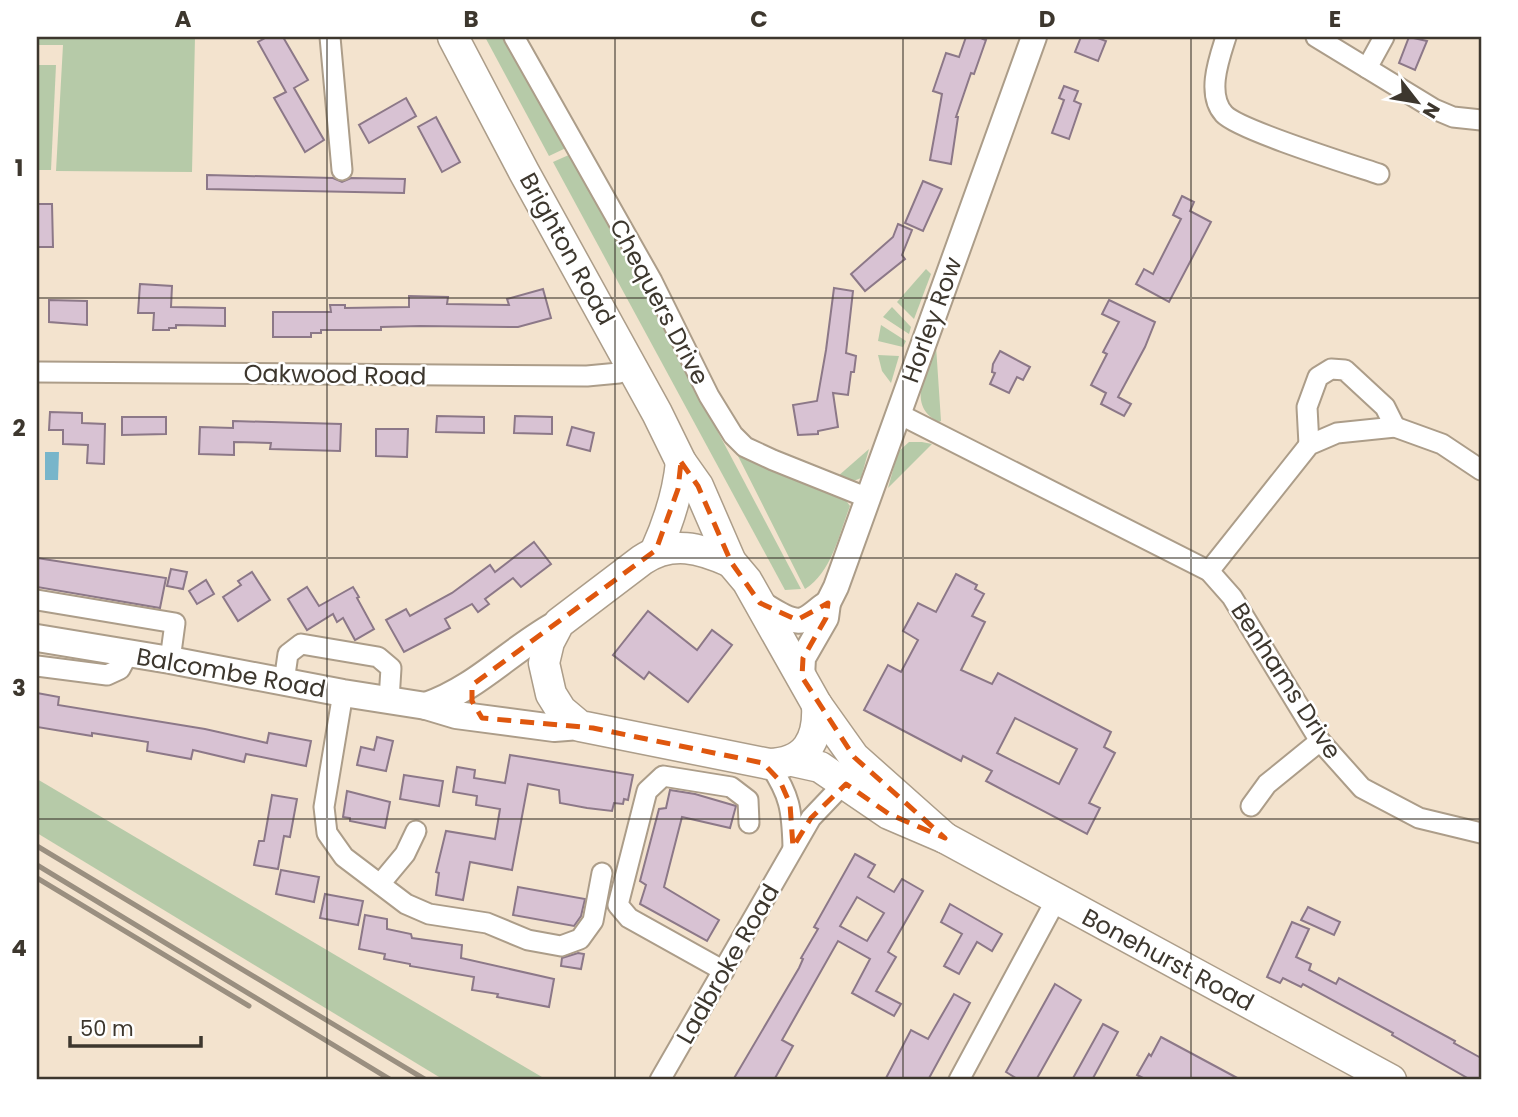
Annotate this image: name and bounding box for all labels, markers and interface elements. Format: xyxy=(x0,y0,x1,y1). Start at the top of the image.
text: A xyxy=(175,3,192,35)
text: B xyxy=(463,3,479,35)
text: C xyxy=(750,3,768,35)
text: D xyxy=(1039,3,1055,35)
text: E xyxy=(1329,3,1341,35)
north arrow xyxy=(1382,66,1452,136)
text: N xyxy=(1416,97,1446,124)
text: 1 xyxy=(15,152,23,184)
street label: Brighton Road xyxy=(512,167,623,331)
street label: Chequers Drive xyxy=(602,213,717,390)
street label: Horley Row xyxy=(894,252,970,387)
street label: Oakwood Road xyxy=(243,356,427,393)
text: 2 xyxy=(12,412,26,444)
street label: Benhams Drive xyxy=(1223,596,1349,765)
street label: Balcombe Road xyxy=(134,640,328,705)
text: 3 xyxy=(12,672,26,704)
street label: Ladbroke Road xyxy=(668,878,787,1050)
street label: Bonehurst Road xyxy=(1077,900,1260,1019)
text: 4 xyxy=(11,932,27,964)
scale bar xyxy=(70,1005,201,1049)
text: 50 m xyxy=(80,1014,134,1043)

